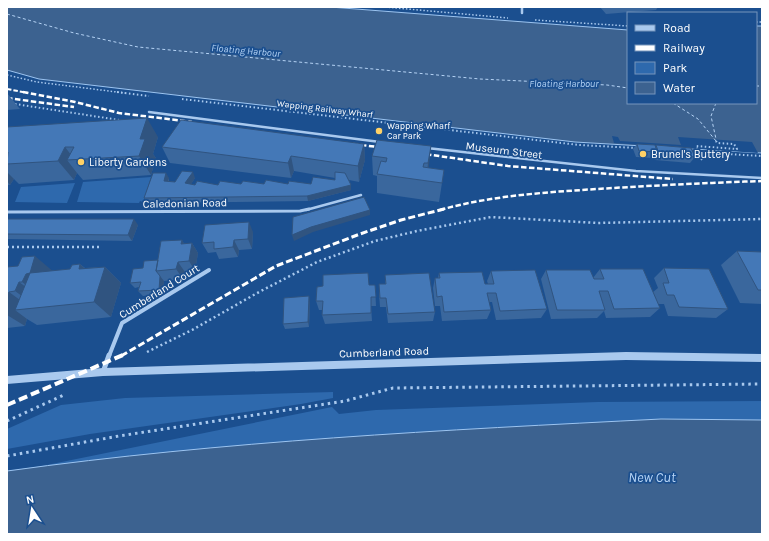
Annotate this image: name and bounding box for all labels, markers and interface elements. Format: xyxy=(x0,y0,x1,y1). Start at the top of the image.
legend xyxy=(627,12,757,104)
text: Road xyxy=(663,21,691,35)
text: Railway xyxy=(663,41,705,55)
water label: Floating Harbour xyxy=(211,42,282,60)
text: Park xyxy=(663,61,688,75)
water label: Floating Harbour xyxy=(529,78,599,90)
text: Water xyxy=(663,81,696,95)
street label: Wapping Railway Wharf xyxy=(276,98,375,120)
place label: Wapping Wharf Car Park xyxy=(387,121,451,141)
marker: Wapping Wharf Car Park xyxy=(374,126,384,136)
street label: Museum Street xyxy=(465,139,543,162)
place label: Brunel's Buttery xyxy=(651,148,730,161)
marker: Brunel's Buttery xyxy=(638,149,648,159)
place label: Liberty Gardens xyxy=(89,156,167,169)
marker: Liberty Gardens xyxy=(76,157,86,167)
street label: Caledonian Road xyxy=(143,196,227,211)
street label: Cumberland Court xyxy=(117,261,202,321)
street label: Cumberland Road xyxy=(339,344,429,361)
water label: New Cut xyxy=(628,469,676,486)
north arrow xyxy=(12,489,52,529)
text: N xyxy=(25,493,35,507)

